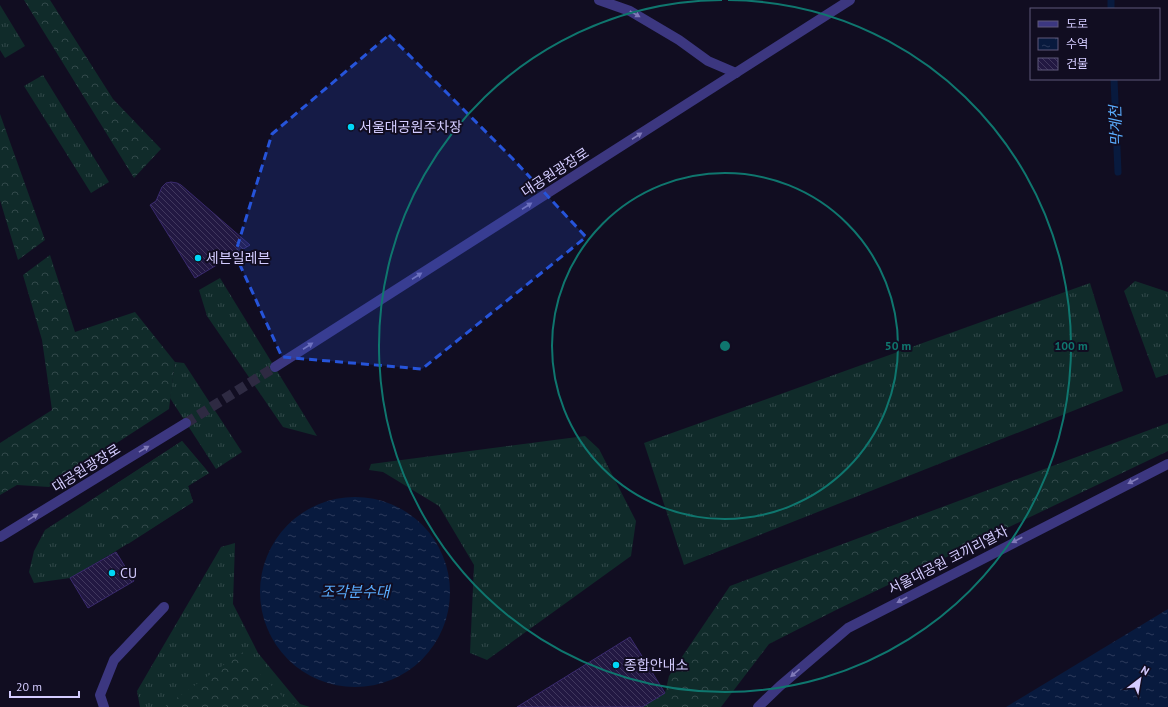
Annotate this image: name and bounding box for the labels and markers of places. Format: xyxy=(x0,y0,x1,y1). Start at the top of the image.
place label: 서울대공원주차장 xyxy=(359,118,462,136)
marker: 서울대공원주차장 xyxy=(346,122,356,132)
place label: 세븐일레븐 xyxy=(206,249,271,267)
marker: 세븐일레븐 xyxy=(193,253,203,263)
centre of rings xyxy=(718,339,732,353)
place label: CU xyxy=(120,564,137,582)
marker: CU xyxy=(107,568,117,578)
place label: 종합안내소 xyxy=(624,656,689,674)
marker: 종합안내소 xyxy=(611,660,621,670)

